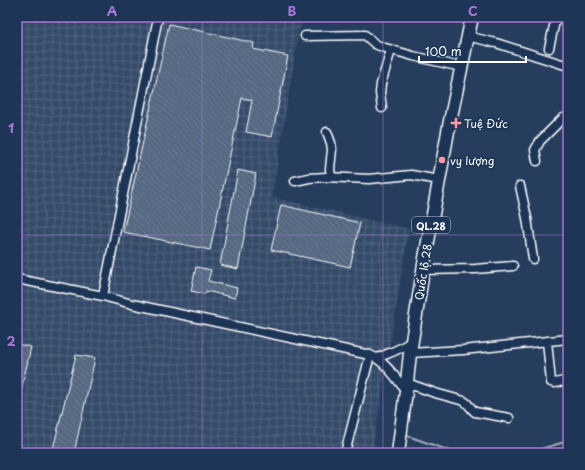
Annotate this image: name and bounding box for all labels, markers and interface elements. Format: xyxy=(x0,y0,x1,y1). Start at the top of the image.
text: A xyxy=(107,1,117,20)
text: B xyxy=(288,1,297,20)
text: C xyxy=(468,1,478,20)
scale bar xyxy=(419,38,526,64)
text: 100 m xyxy=(425,42,462,60)
place label: Tuệ Đức xyxy=(464,115,508,132)
text: 1 xyxy=(8,118,14,137)
marker: Tuệ Đức xyxy=(451,118,461,128)
place label: vy lượng xyxy=(450,152,494,169)
marker: vy lượng xyxy=(437,155,447,165)
road number: QL.28 xyxy=(412,217,450,233)
street label: Quốc lộ 28 xyxy=(410,242,436,302)
text: 2 xyxy=(6,331,16,350)

